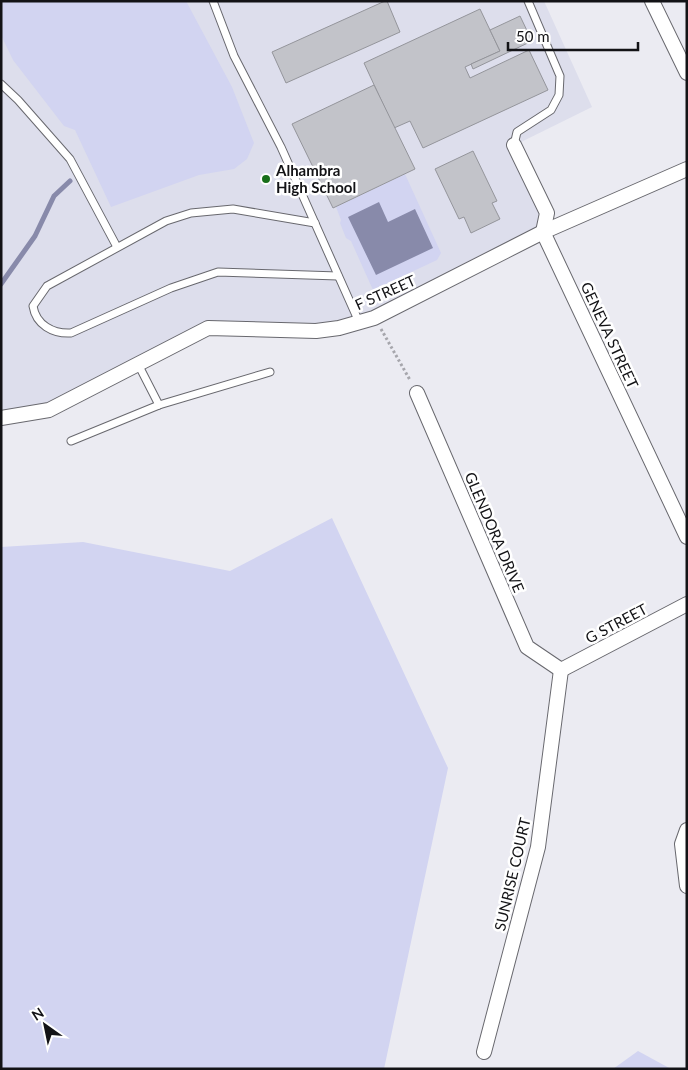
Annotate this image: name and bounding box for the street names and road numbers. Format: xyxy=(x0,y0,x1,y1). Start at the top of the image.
street label: F STREET xyxy=(352,271,418,313)
street label: GENEVA STREET xyxy=(578,279,643,391)
street label: GLENDORA DRIVE xyxy=(462,469,528,595)
street label: G STREET xyxy=(582,599,650,647)
street label: SUNRISE COURT xyxy=(490,816,534,932)

